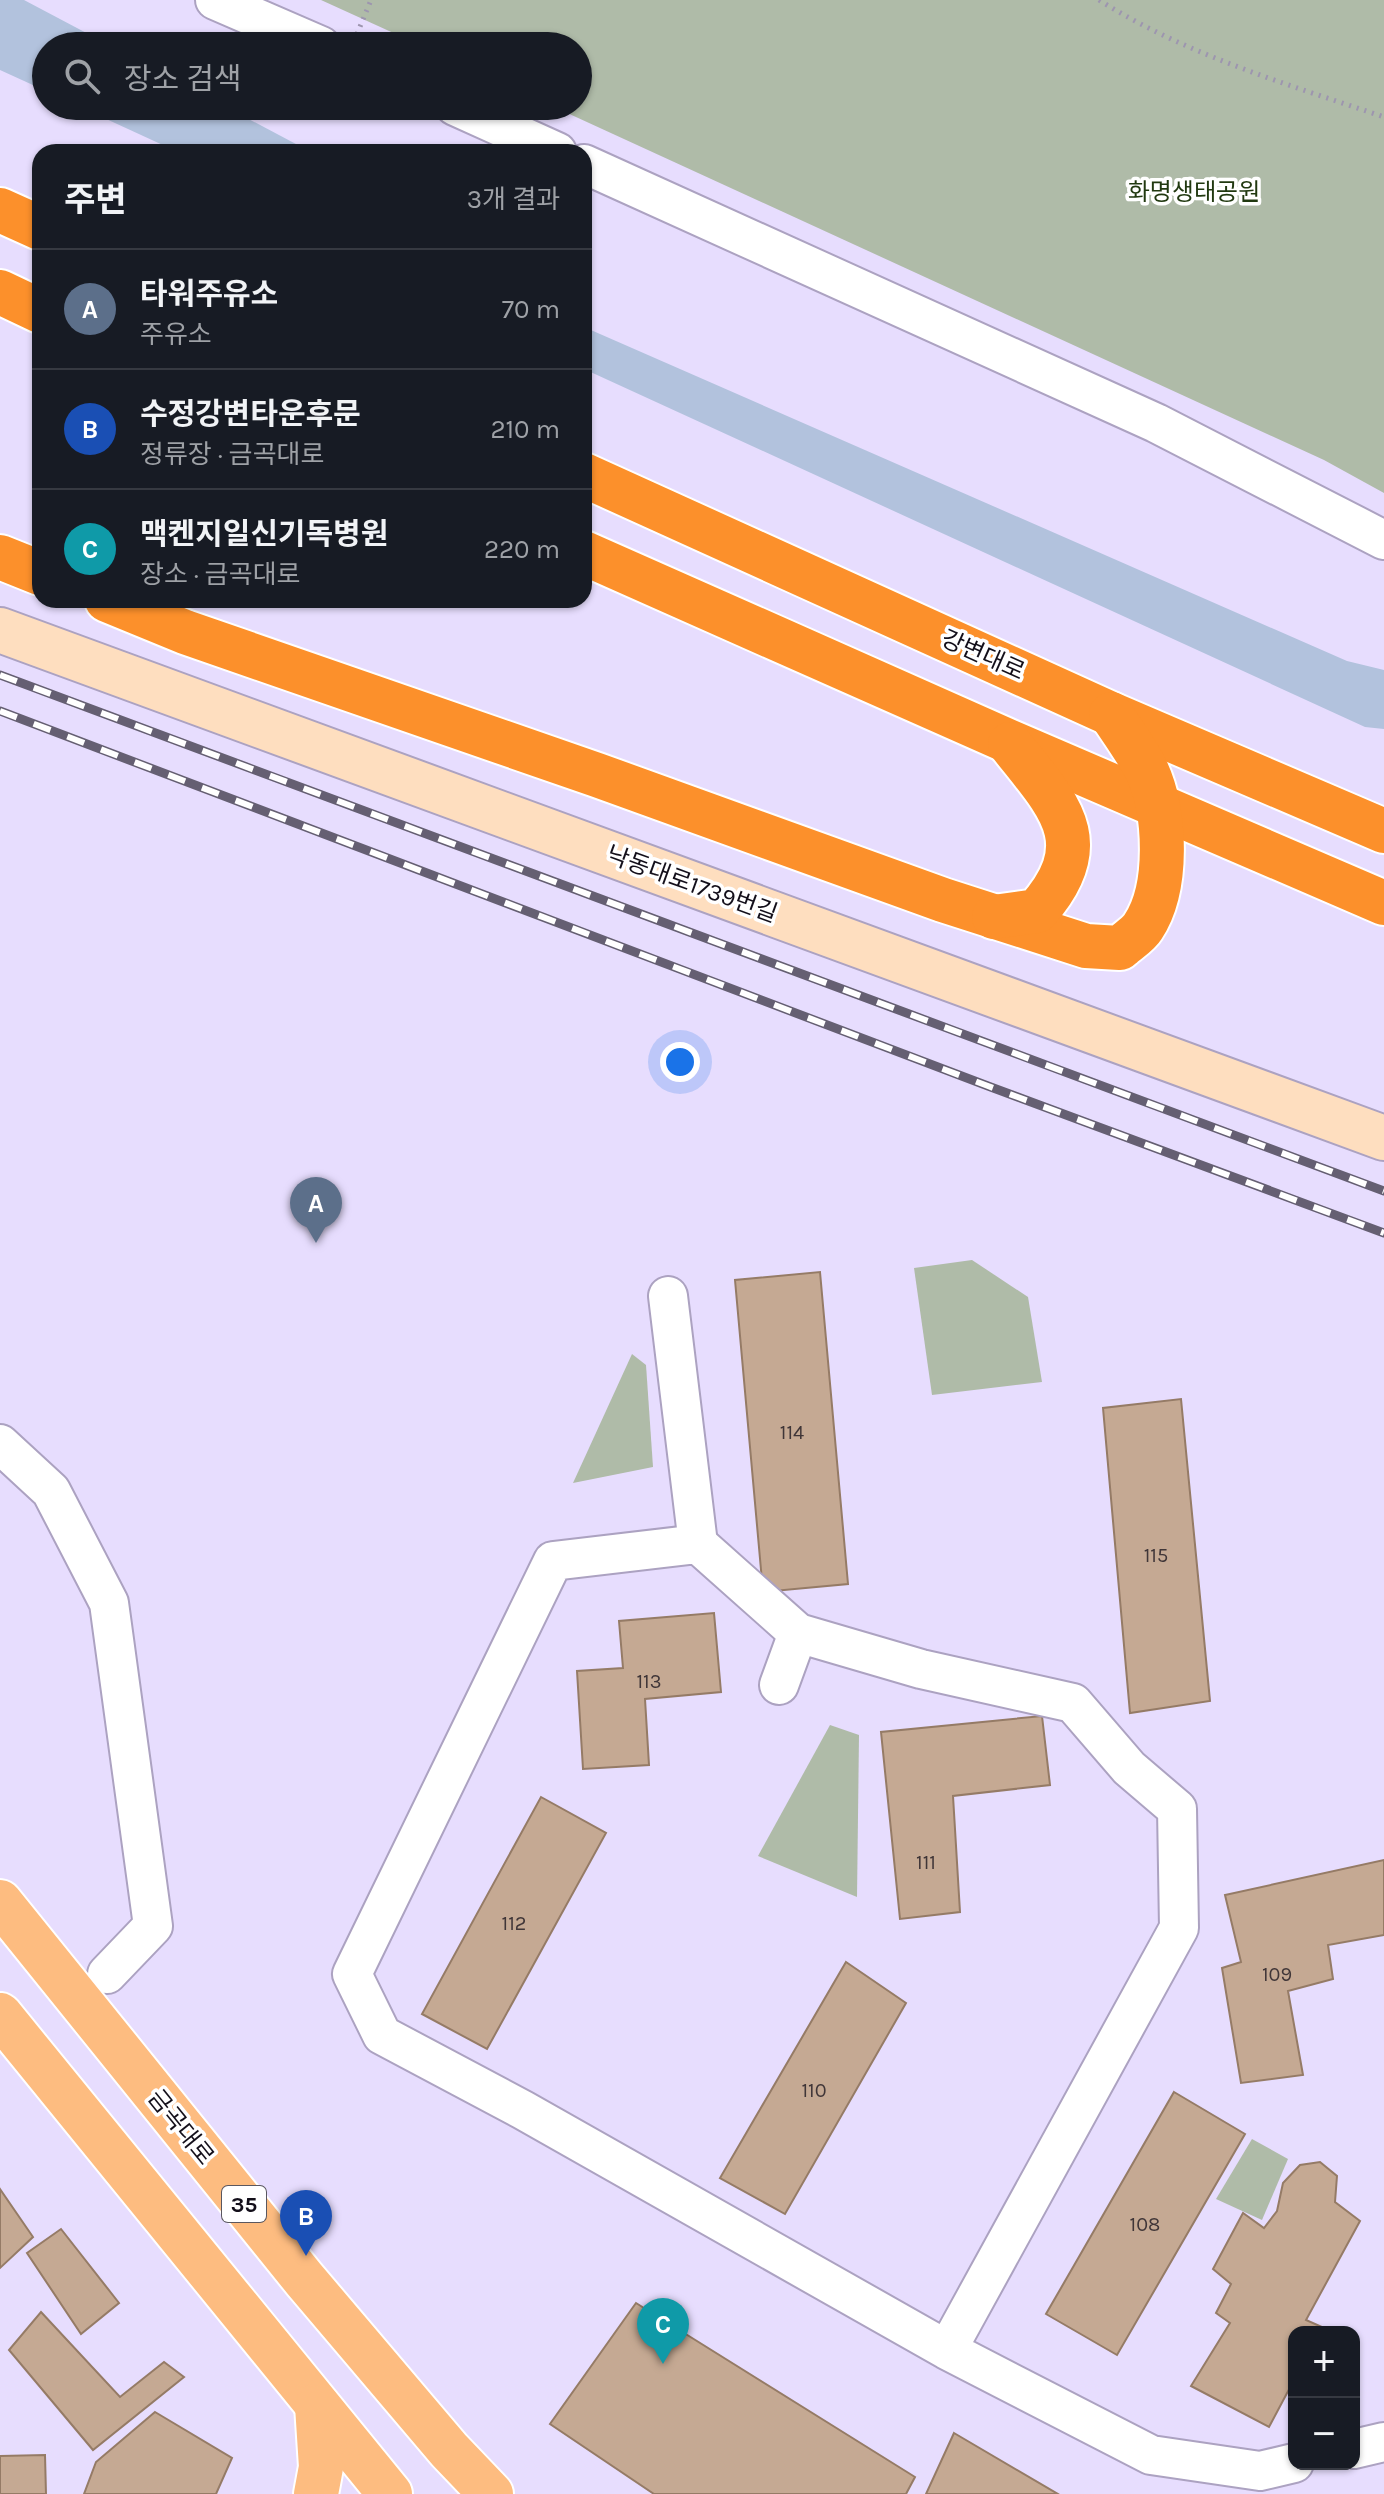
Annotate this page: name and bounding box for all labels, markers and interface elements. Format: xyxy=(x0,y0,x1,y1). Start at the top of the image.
search box xyxy=(32,32,592,120)
icon: search xyxy=(60,54,104,98)
text: 장소 검색 xyxy=(124,61,242,97)
park label: 화명생태공원 xyxy=(1128,178,1260,206)
text: 주변 xyxy=(64,180,127,220)
text: 3개 결과 xyxy=(467,184,560,215)
text: 타워주유소 xyxy=(140,276,278,312)
text: A xyxy=(82,294,98,325)
text: 70 m xyxy=(502,294,560,325)
text: 주유소 xyxy=(140,319,212,350)
text: 수정강변타운후문 xyxy=(140,396,361,432)
text: B xyxy=(82,414,98,445)
text: 210 m xyxy=(490,414,560,445)
text: 정류장 · 금곡대로 xyxy=(140,439,324,470)
text: 맥켄지일신기독병원 xyxy=(140,516,388,552)
text: C xyxy=(82,534,98,565)
text: 220 m xyxy=(484,534,560,565)
text: 장소 · 금곡대로 xyxy=(140,559,301,590)
street label: 강변대로 xyxy=(937,624,1029,686)
street label: 낙동대로1739번길 xyxy=(603,840,781,928)
your location xyxy=(660,1042,700,1082)
pin: A xyxy=(290,1177,342,1243)
house number: 114 xyxy=(780,1421,804,1444)
house number: 115 xyxy=(1144,1544,1168,1567)
house number: 113 xyxy=(636,1670,662,1693)
house number: 111 xyxy=(916,1851,936,1874)
house number: 112 xyxy=(502,1912,526,1935)
house number: 109 xyxy=(1262,1963,1292,1986)
house number: 110 xyxy=(801,2079,827,2102)
street label: 금곡대로 xyxy=(142,2084,220,2170)
road number: 35 xyxy=(222,2186,266,2222)
pin: B xyxy=(280,2190,332,2256)
house number: 108 xyxy=(1130,2213,1160,2236)
pin: C xyxy=(637,2298,689,2364)
map controls xyxy=(1288,2326,1360,2470)
button: + xyxy=(1288,2326,1360,2398)
button: − xyxy=(1288,2398,1360,2470)

